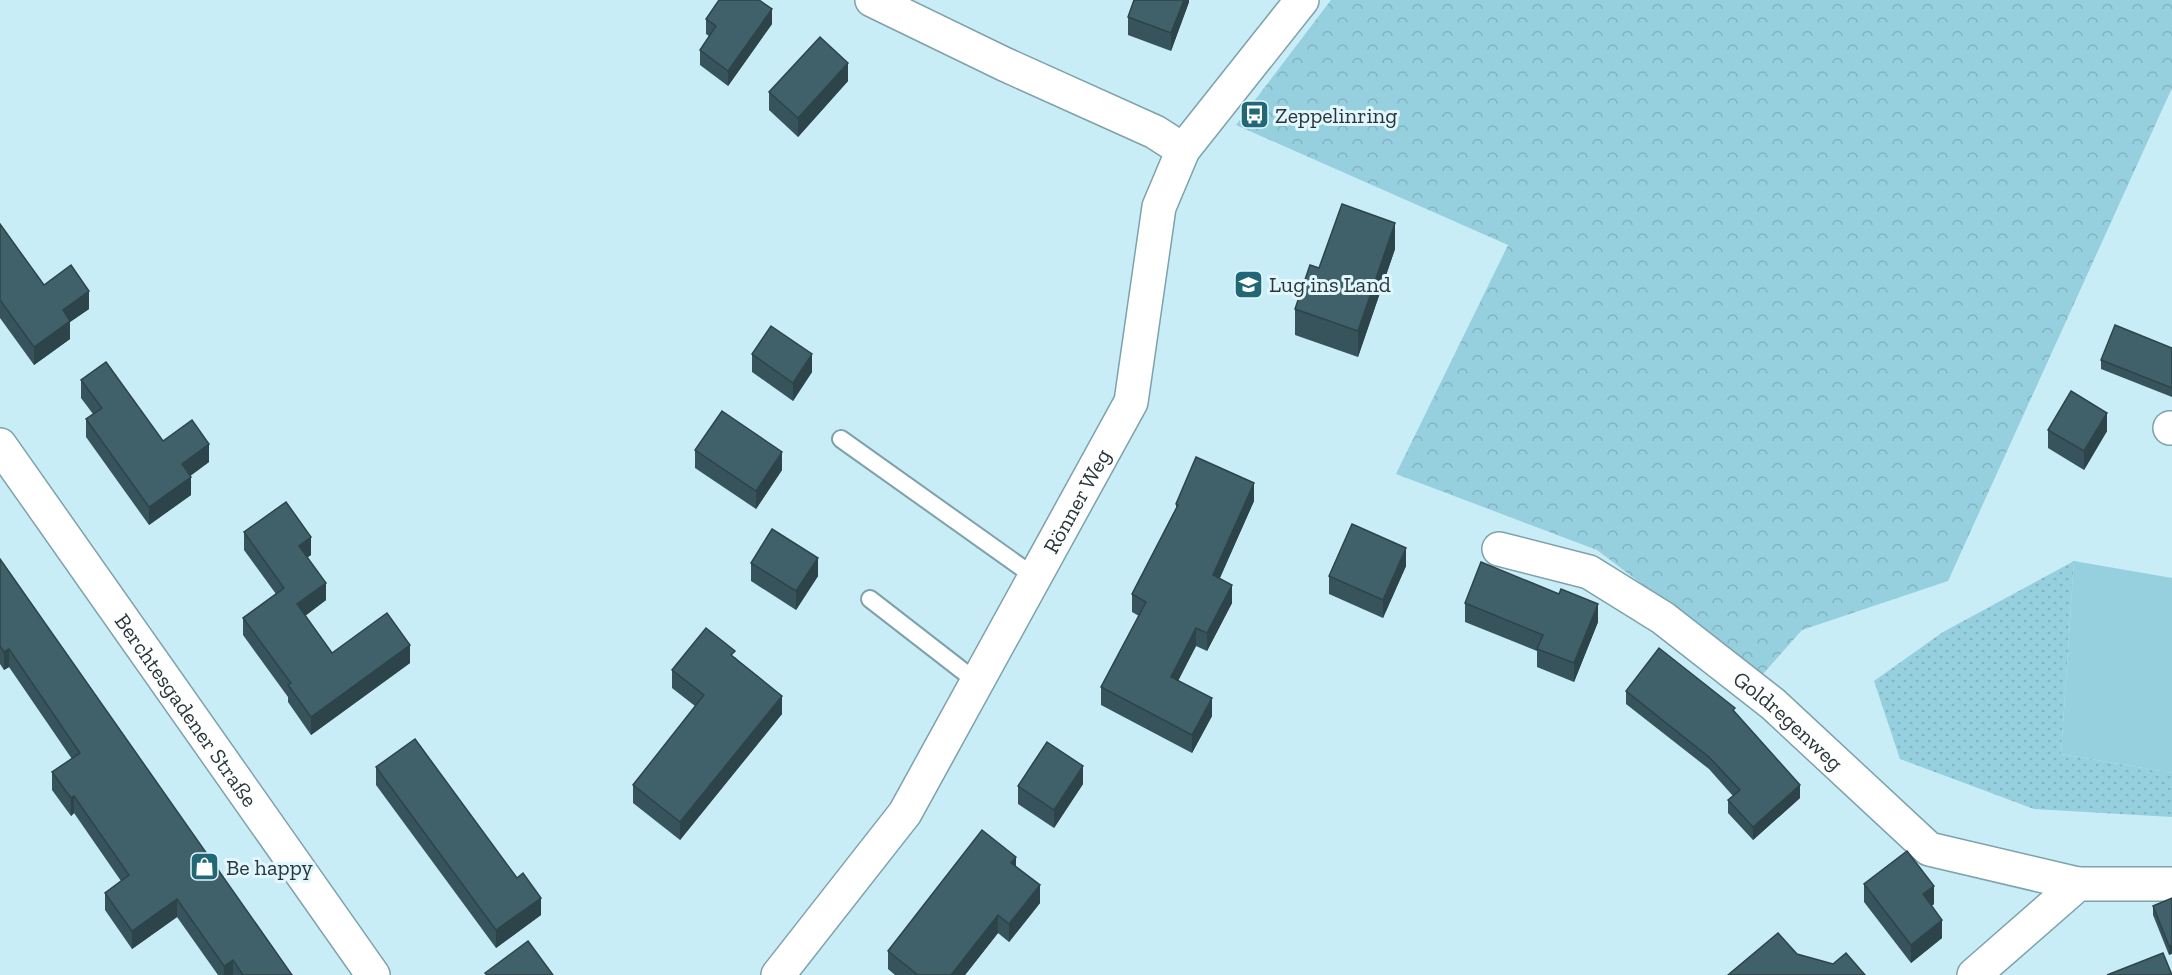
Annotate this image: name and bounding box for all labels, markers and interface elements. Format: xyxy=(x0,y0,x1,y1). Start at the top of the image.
bus stop icon: Zeppelinring xyxy=(1238,99,1270,131)
place label: Zeppelinring xyxy=(1275,102,1397,129)
school or university icon: Lug ins Land xyxy=(1232,268,1264,300)
place label: Lug ins Land xyxy=(1269,271,1391,298)
street label: Rönner Weg xyxy=(1037,444,1116,558)
street label: Berchtesgadener Straße xyxy=(109,608,264,812)
street label: Goldregenweg xyxy=(1728,665,1849,776)
shop icon: Be happy xyxy=(189,851,221,883)
place label: Be happy xyxy=(226,854,313,881)

